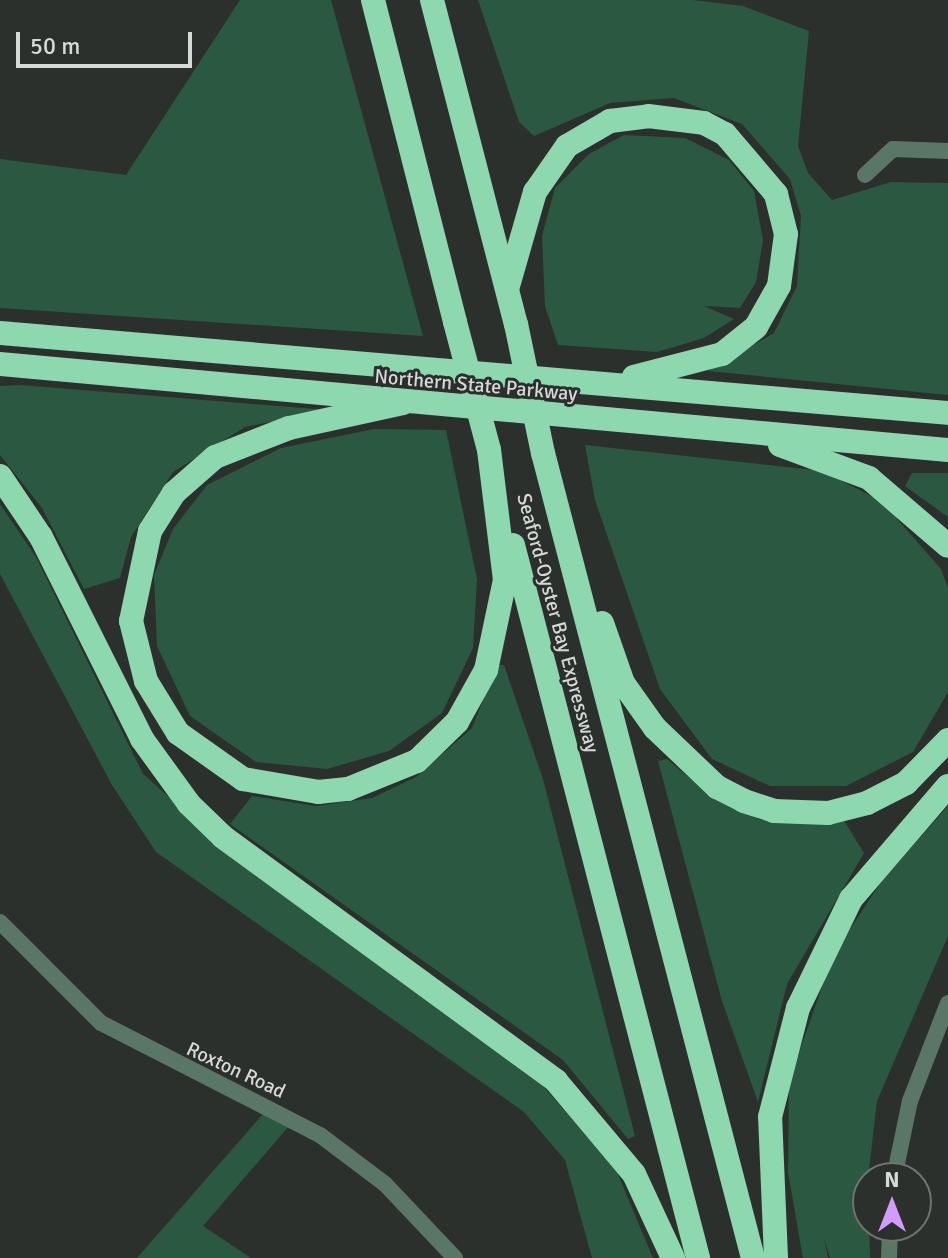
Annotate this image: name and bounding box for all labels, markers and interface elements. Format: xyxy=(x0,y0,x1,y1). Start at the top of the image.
scale bar xyxy=(20,16,196,66)
text: 50 m xyxy=(30,31,80,61)
street label: Northern State Parkway xyxy=(374,364,578,406)
street label: Seaford-Oyster Bay Expressway xyxy=(512,491,604,755)
street label: Roxton Road xyxy=(183,1037,289,1103)
north arrow xyxy=(852,1162,932,1242)
text: N xyxy=(884,1166,900,1193)

